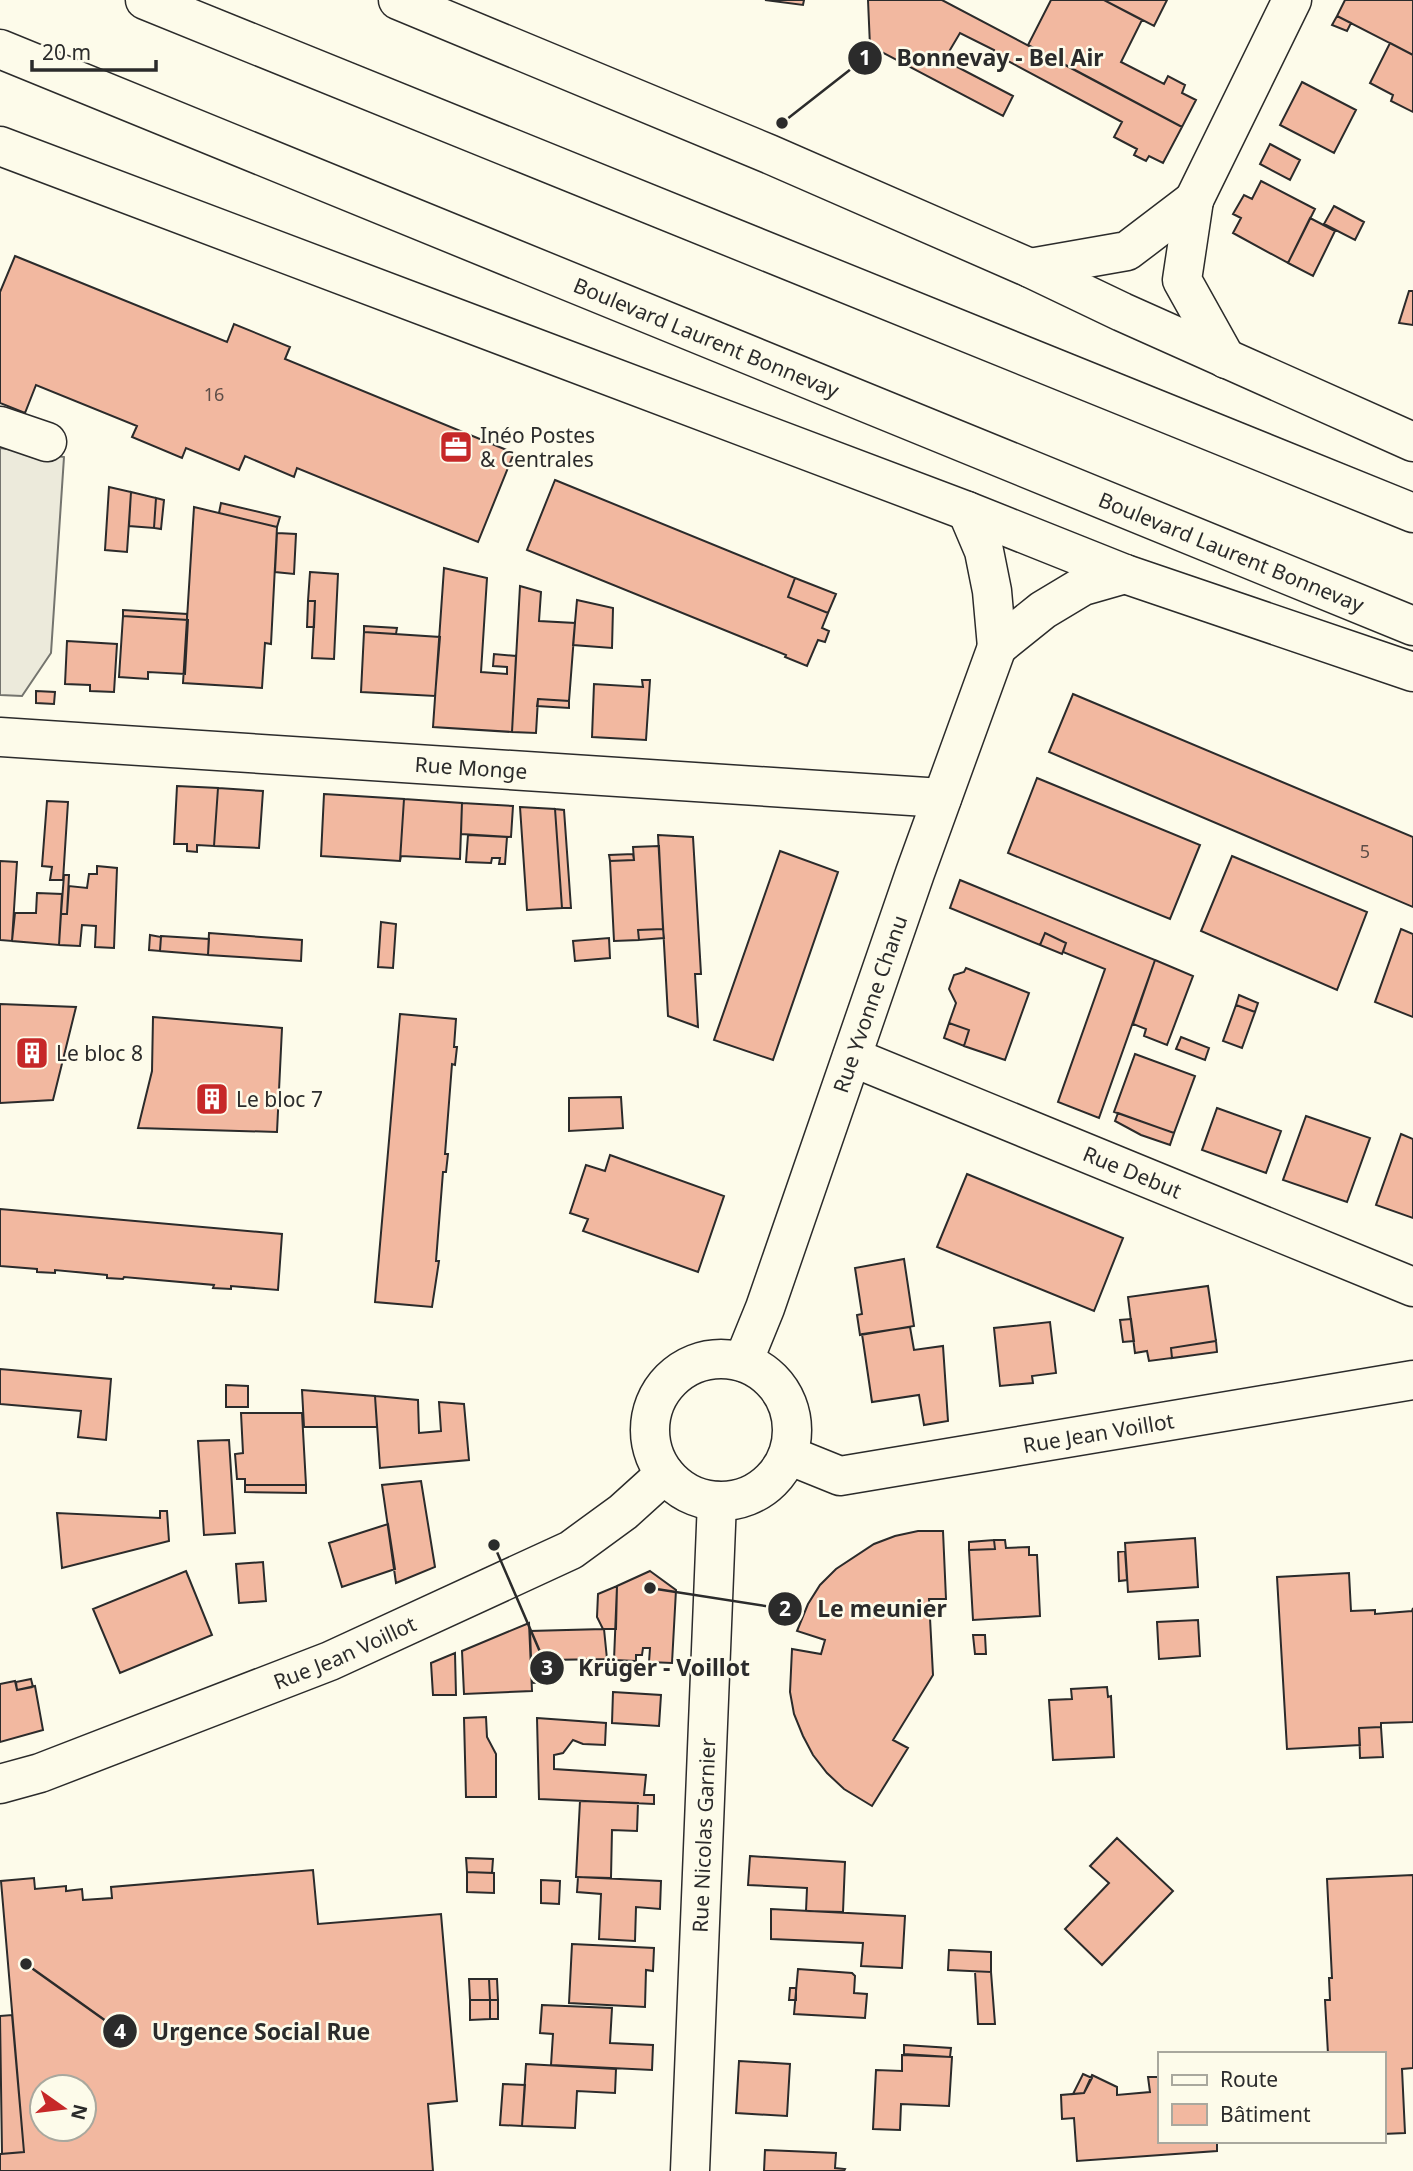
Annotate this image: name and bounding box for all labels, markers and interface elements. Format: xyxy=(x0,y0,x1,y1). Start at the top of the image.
scale bar xyxy=(32,28,156,72)
callout: Bonnevay - Bel Air xyxy=(847,36,1117,80)
text: 20 m xyxy=(42,38,91,66)
text: Bonnevay - Bel Air xyxy=(896,41,1104,73)
text: 1 xyxy=(859,43,871,71)
street label: Boulevard Laurent Bonnevay xyxy=(570,271,843,404)
house number: 16 xyxy=(204,382,224,406)
place label: Inéo Postes & Centrales xyxy=(480,421,595,473)
office icon: Inéo Postes & Centrales xyxy=(437,428,475,466)
street label: Boulevard Laurent Bonnevay xyxy=(1094,485,1368,619)
street label: Rue Monge xyxy=(414,750,528,785)
house number: 5 xyxy=(1360,839,1370,863)
street label: Rue Yvonne Chanu xyxy=(826,911,913,1096)
building icon: Le bloc 8 xyxy=(13,1034,51,1072)
place label: Le bloc 8 xyxy=(56,1039,143,1067)
building icon: Le bloc 7 xyxy=(193,1080,231,1118)
place label: Le bloc 7 xyxy=(236,1085,323,1113)
street label: Rue Debut xyxy=(1079,1139,1186,1205)
street label: Rue Jean Voillot xyxy=(1021,1406,1176,1459)
callout: Le meunier xyxy=(768,1587,960,1631)
text: Le meunier xyxy=(817,1592,947,1624)
text: 2 xyxy=(779,1594,791,1622)
street label: Rue Jean Voillot xyxy=(269,1609,421,1696)
callout: Krüger - Voillot xyxy=(529,1646,764,1690)
text: Krüger - Voillot xyxy=(578,1651,750,1683)
text: 3 xyxy=(541,1653,553,1681)
street label: Rue Nicolas Garnier xyxy=(686,1737,721,1933)
callout: Urgence Social Rue xyxy=(102,2009,384,2053)
text: Urgence Social Rue xyxy=(152,2015,370,2047)
text: 4 xyxy=(114,2017,126,2045)
legend xyxy=(1158,2052,1385,2143)
text: Route xyxy=(1220,2065,1278,2093)
north arrow xyxy=(28,2073,98,2143)
text: Bâtiment xyxy=(1220,2100,1311,2128)
text: N xyxy=(65,2101,94,2123)

